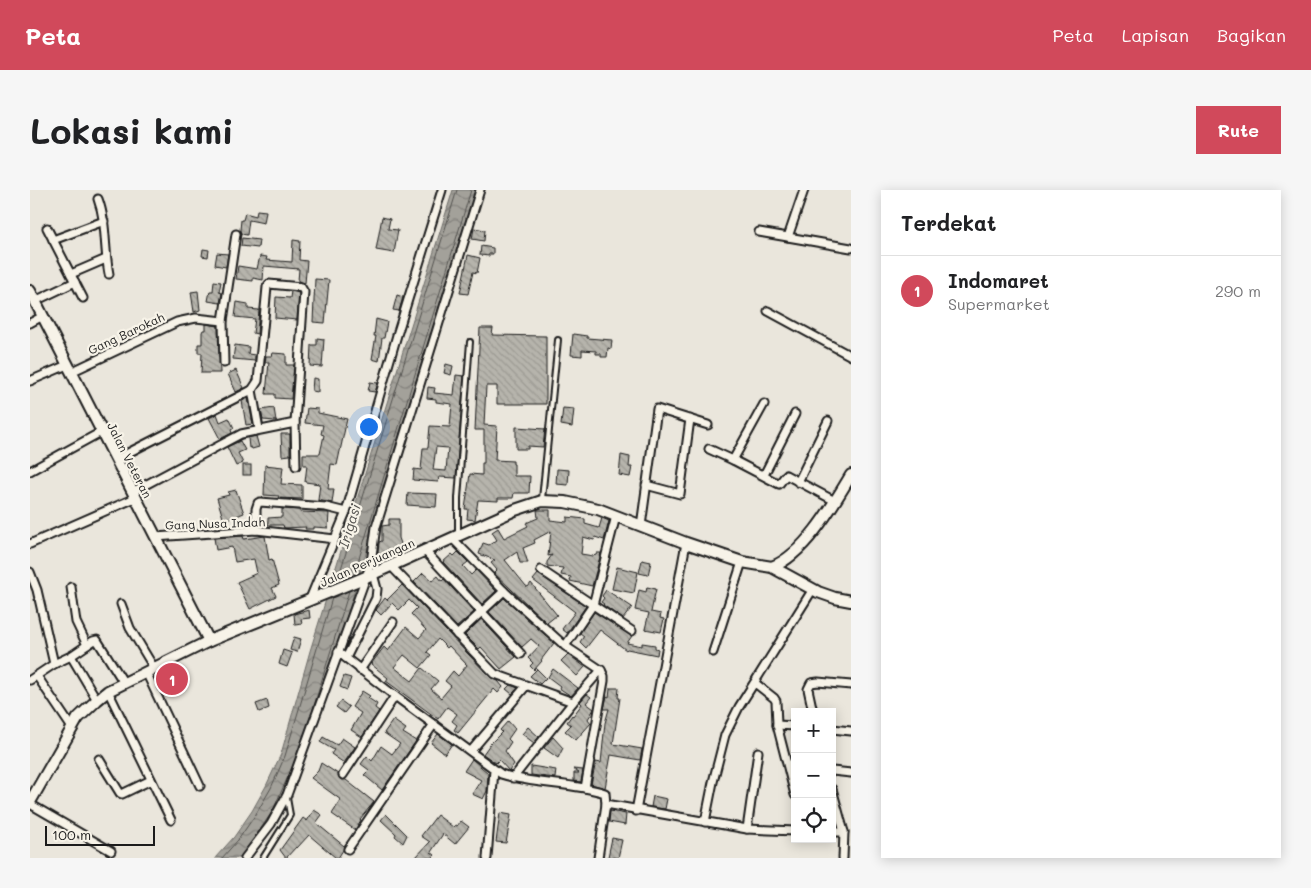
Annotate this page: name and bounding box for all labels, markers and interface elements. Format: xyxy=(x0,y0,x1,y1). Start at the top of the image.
text: Peta xyxy=(25,20,81,51)
text: Peta xyxy=(1052,23,1094,47)
text: Lapisan xyxy=(1122,23,1189,47)
text: Bagikan xyxy=(1217,23,1286,47)
button: Rute xyxy=(1196,106,1281,154)
text: Lokasi kami xyxy=(30,107,234,153)
text: Terdekat xyxy=(901,209,996,236)
text: Indomaret xyxy=(948,268,1049,293)
text: 1 xyxy=(913,280,921,301)
text: 290 m xyxy=(1215,280,1261,301)
text: Supermarket xyxy=(948,293,1050,314)
street label: Gang Barokah xyxy=(85,308,167,358)
your location xyxy=(356,414,382,440)
street label: Jalan Veteran xyxy=(104,419,156,501)
water label: Irigasi xyxy=(333,501,365,550)
street label: Gang Nusa Indah xyxy=(165,513,266,533)
street label: Jalan Perjuangan xyxy=(317,534,417,590)
pin: 1 xyxy=(156,660,188,698)
map controls xyxy=(791,708,836,843)
button: + xyxy=(791,708,836,753)
button: − xyxy=(791,753,836,798)
button: locate xyxy=(791,798,836,843)
scale bar xyxy=(45,823,155,846)
text: 100 m xyxy=(52,825,91,844)

